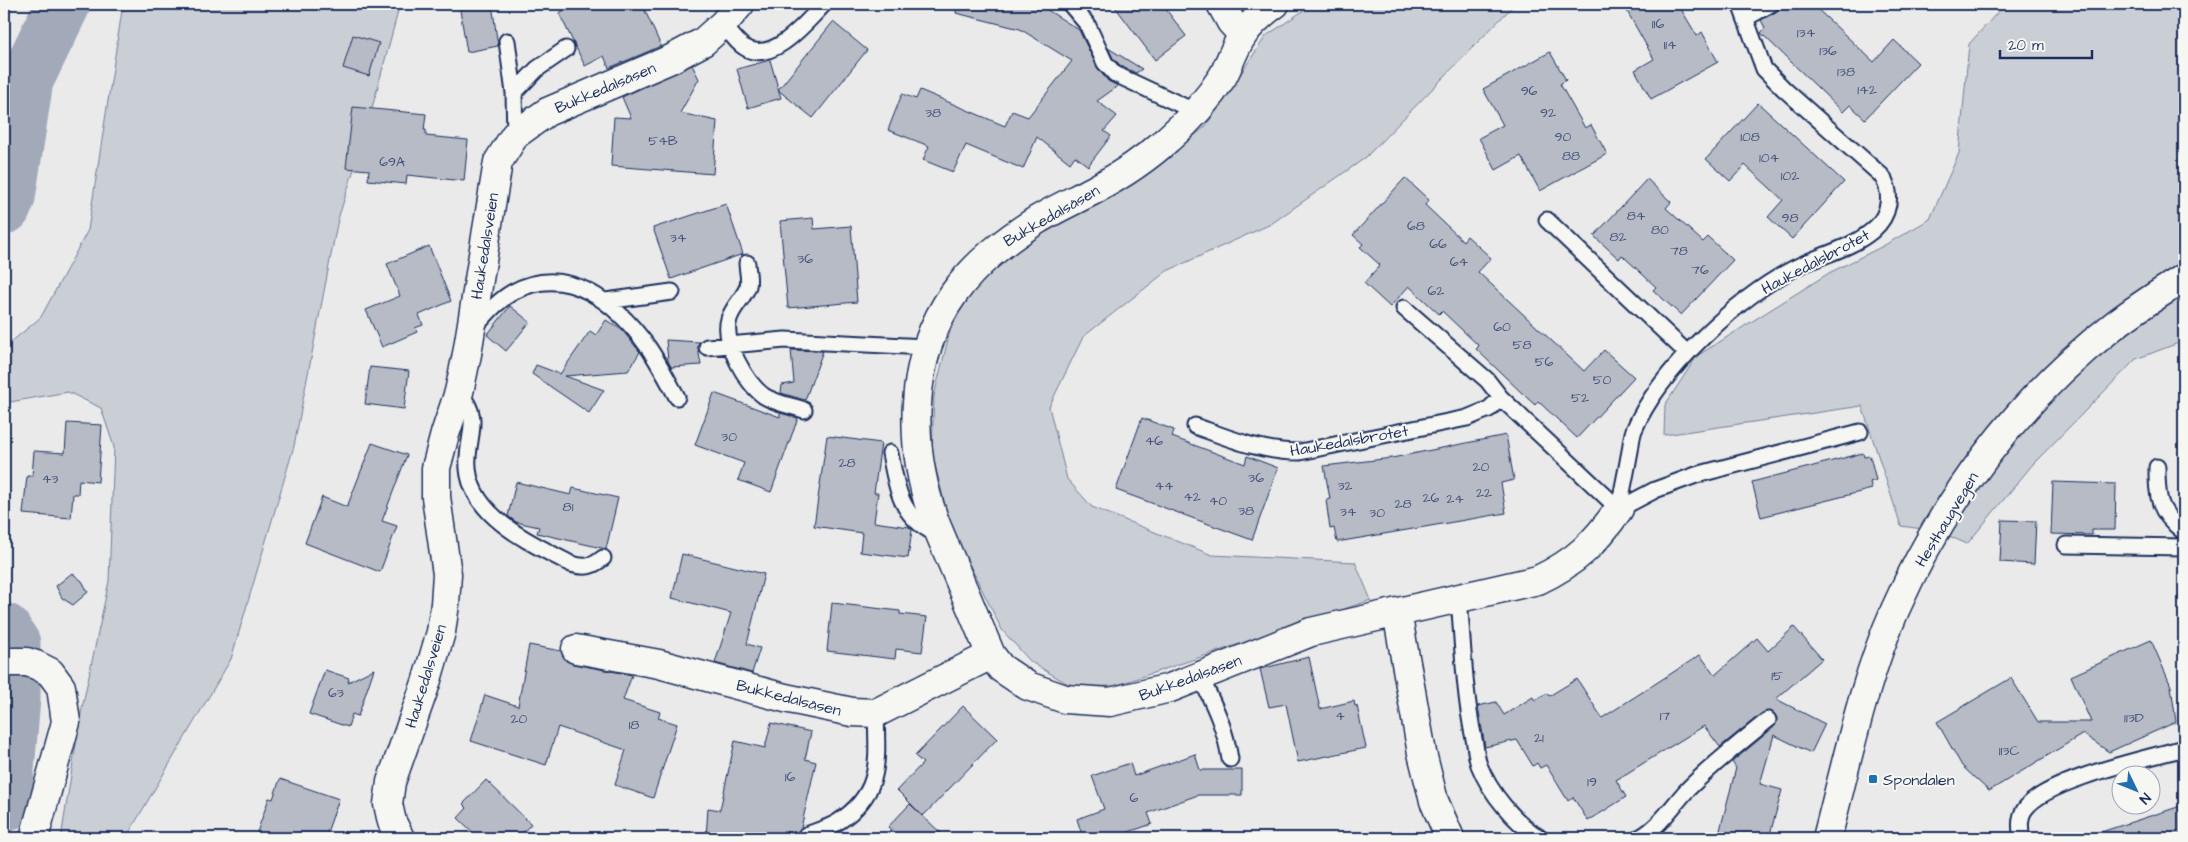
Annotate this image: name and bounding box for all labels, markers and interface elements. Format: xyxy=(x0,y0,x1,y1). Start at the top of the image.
house number: 116 xyxy=(1652,14,1664,34)
house number: 134 xyxy=(1797,23,1816,43)
scale bar xyxy=(2000,28,2093,60)
house number: 114 xyxy=(1663,35,1677,55)
text: 20 m xyxy=(2008,35,2044,56)
house number: 136 xyxy=(1819,41,1837,61)
street label: Bukkedalsåsen xyxy=(552,57,659,119)
house number: 138 xyxy=(1837,62,1855,82)
house number: 142 xyxy=(1857,80,1877,100)
house number: 96 xyxy=(1521,81,1538,101)
house number: 38 xyxy=(925,103,941,123)
house number: 92 xyxy=(1540,103,1556,123)
house number: 90 xyxy=(1555,127,1572,147)
house number: 108 xyxy=(1740,127,1760,147)
house number: 54B xyxy=(648,131,678,151)
house number: 88 xyxy=(1562,146,1580,166)
house number: 104 xyxy=(1759,148,1780,168)
house number: 69A xyxy=(379,152,405,172)
house number: 102 xyxy=(1781,166,1799,186)
street label: Bukkedalsåsen xyxy=(999,179,1104,252)
street label: Haukedalsveien xyxy=(466,191,504,301)
house number: 84 xyxy=(1627,206,1646,226)
house number: 98 xyxy=(1781,208,1799,228)
house number: 68 xyxy=(1407,216,1425,236)
house number: 80 xyxy=(1651,220,1669,240)
street label: Haukedalsbrotet xyxy=(1757,224,1874,300)
house number: 82 xyxy=(1609,227,1627,247)
house number: 34 xyxy=(670,228,687,248)
house number: 66 xyxy=(1429,234,1447,254)
house number: 78 xyxy=(1670,241,1688,261)
house number: 36 xyxy=(797,249,813,269)
house number: 64 xyxy=(1450,252,1469,272)
house number: 76 xyxy=(1691,260,1709,280)
house number: 62 xyxy=(1428,281,1444,301)
house number: 60 xyxy=(1493,317,1511,337)
house number: 58 xyxy=(1513,335,1532,355)
house number: 56 xyxy=(1535,352,1554,372)
house number: 50 xyxy=(1593,370,1612,390)
house number: 52 xyxy=(1571,388,1589,408)
street label: Haukedalsbrotet xyxy=(1288,420,1411,462)
house number: 30 xyxy=(721,427,737,447)
house number: 46 xyxy=(1145,431,1163,451)
house number: 28 xyxy=(838,453,856,473)
house number: 20 xyxy=(1473,457,1490,477)
house number: 36 xyxy=(1248,468,1264,488)
street label: Hesthaugvegen xyxy=(1910,468,1985,572)
house number: 43 xyxy=(42,469,58,489)
house number: 44 xyxy=(1154,476,1174,496)
house number: 32 xyxy=(1337,476,1353,496)
house number: 22 xyxy=(1476,483,1492,503)
house number: 42 xyxy=(1183,487,1201,507)
house number: 26 xyxy=(1423,488,1440,508)
house number: 24 xyxy=(1446,489,1464,509)
house number: 40 xyxy=(1209,491,1227,511)
house number: 28 xyxy=(1394,494,1412,514)
house number: 81 xyxy=(563,497,574,517)
house number: 38 xyxy=(1238,501,1254,521)
house number: 34 xyxy=(1340,502,1357,522)
house number: 30 xyxy=(1369,503,1385,523)
street label: Haukedalsveien xyxy=(400,622,452,731)
street label: Bukkedalsåsen xyxy=(1136,649,1245,707)
house number: 15 xyxy=(1771,666,1783,686)
street label: Bukkedalsåsen xyxy=(734,674,844,722)
house number: 63 xyxy=(328,683,344,703)
house number: 4 xyxy=(1335,706,1345,726)
house number: 17 xyxy=(1660,706,1671,726)
house number: 113D xyxy=(2124,708,2144,728)
house number: 20 xyxy=(511,709,528,729)
house number: 18 xyxy=(629,715,639,735)
house number: 21 xyxy=(1534,728,1544,748)
house number: 113C xyxy=(1999,741,2019,761)
north arrow xyxy=(2110,764,2160,814)
house number: 16 xyxy=(785,767,796,787)
place label: Spondalen xyxy=(1883,769,1955,791)
house number: 19 xyxy=(1587,772,1597,792)
marker: Spondalen xyxy=(1867,773,1879,785)
house number: 6 xyxy=(1130,788,1139,808)
text: N xyxy=(2134,788,2155,808)

